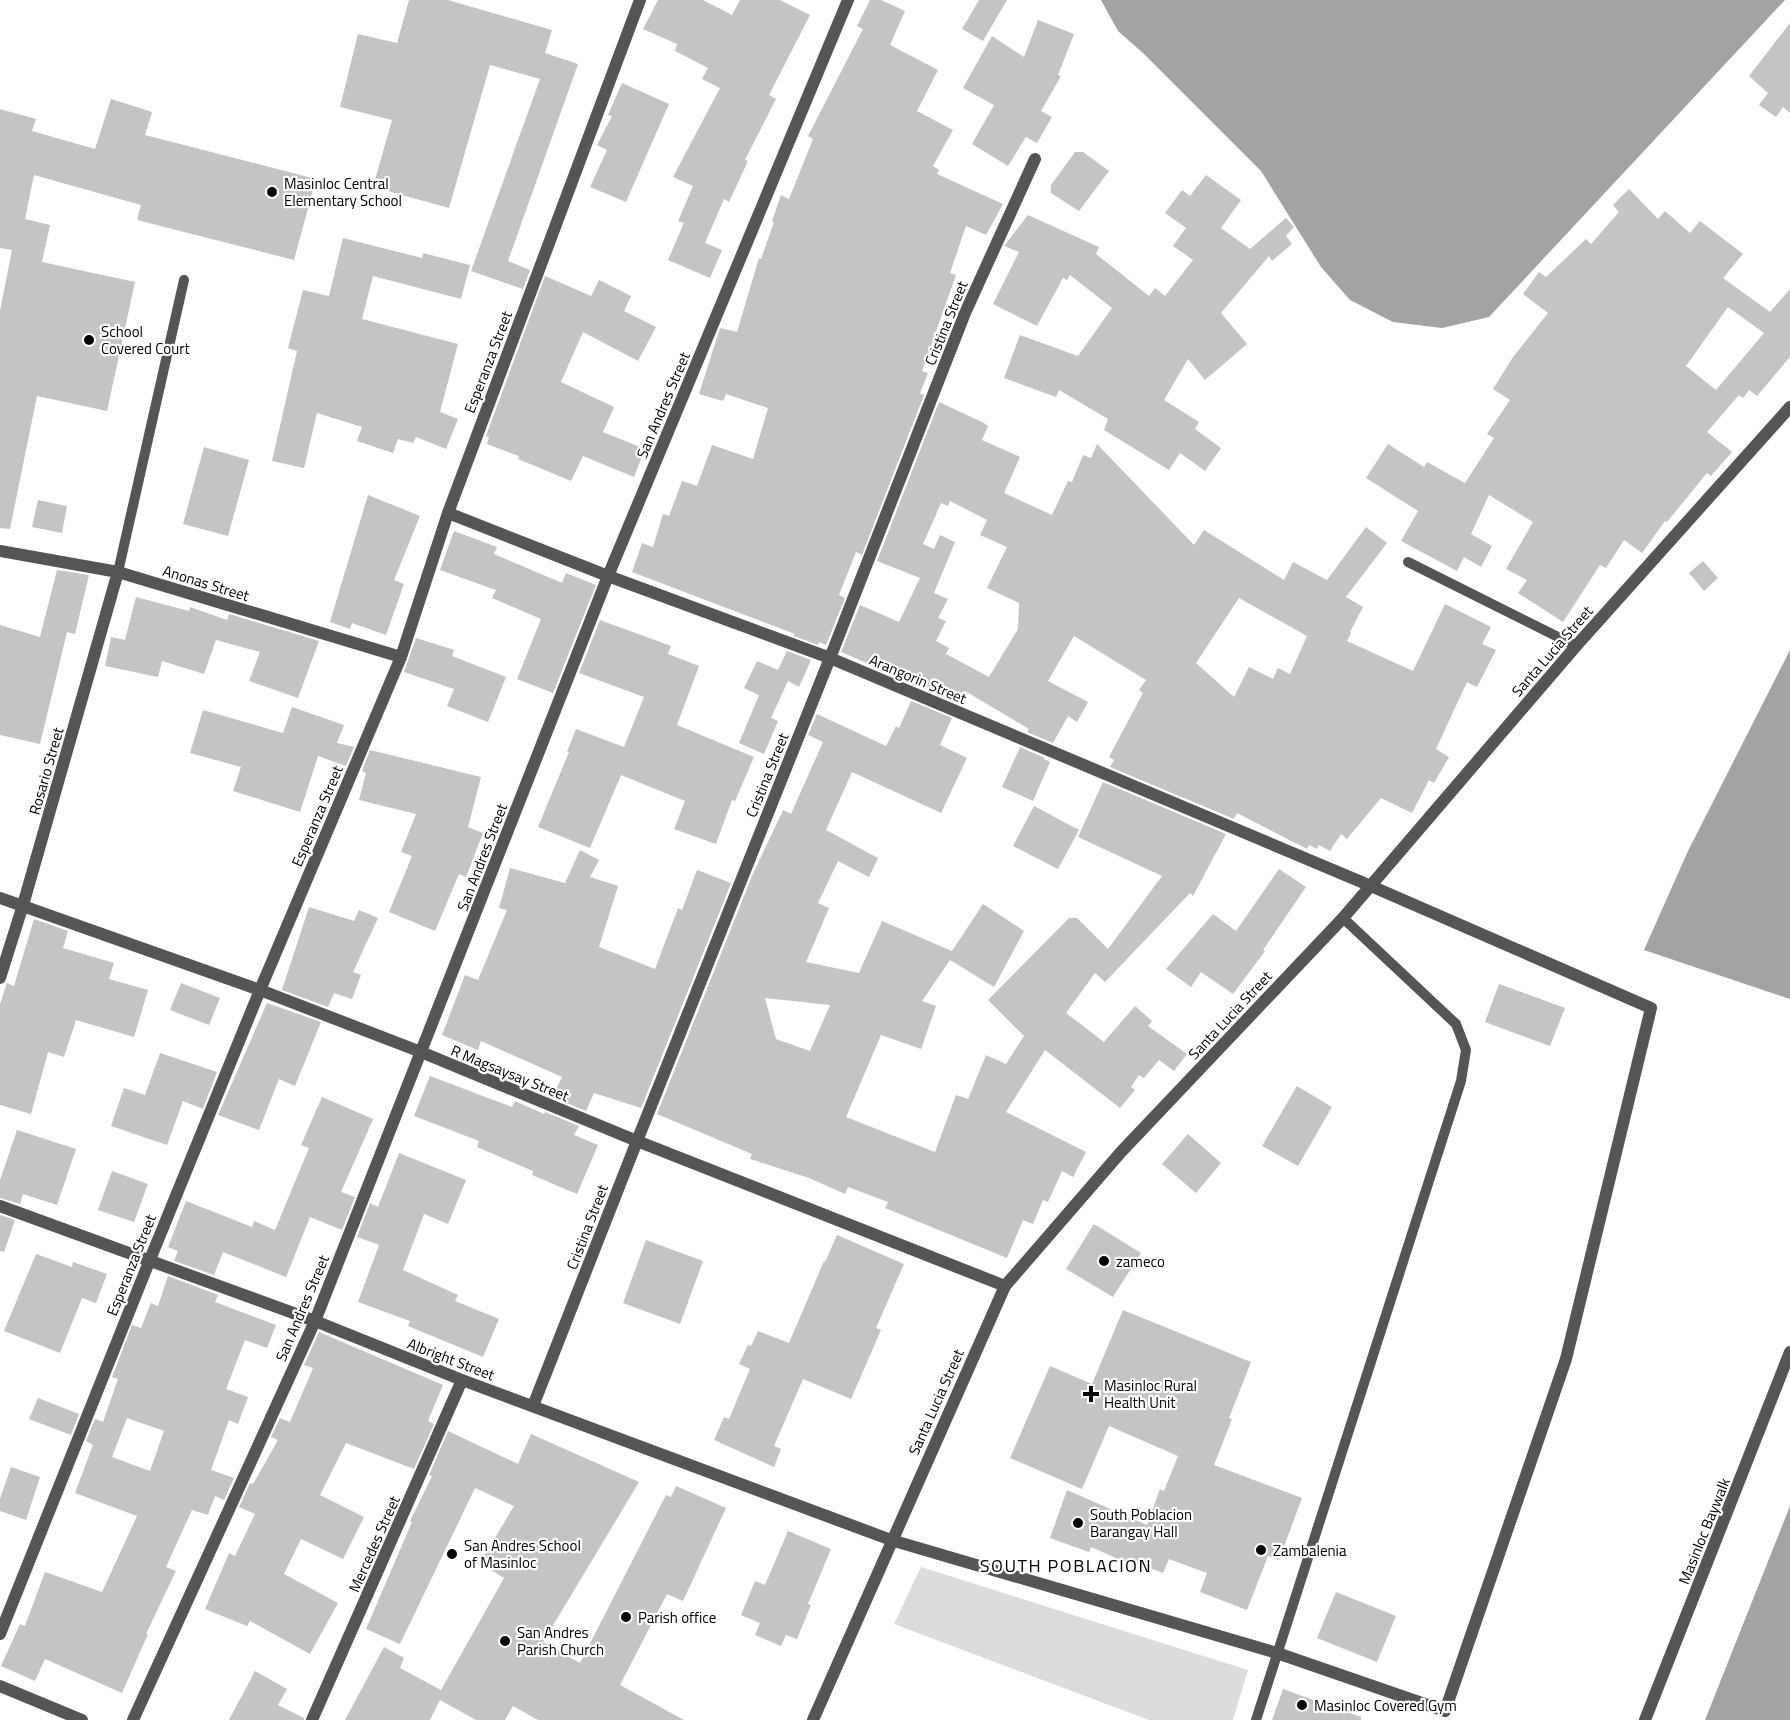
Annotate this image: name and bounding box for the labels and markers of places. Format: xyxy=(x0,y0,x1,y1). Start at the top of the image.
place label: Masinloc Central Elementary School xyxy=(284,172,402,212)
marker: Masinloc Central Elementary School xyxy=(265,185,279,199)
place label: School Covered Court xyxy=(101,320,190,360)
marker: School Covered Court xyxy=(82,333,96,347)
place label: zameco xyxy=(1116,1250,1165,1273)
marker: zameco xyxy=(1097,1254,1111,1268)
place label: Masinloc Rural Health Unit xyxy=(1104,1374,1197,1414)
marker: Masinloc Rural Health Unit xyxy=(1082,1385,1100,1403)
place label: South Poblacion Barangay Hall xyxy=(1090,1503,1192,1543)
marker: South Poblacion Barangay Hall xyxy=(1071,1516,1085,1530)
place label: San Andres School of Masinloc xyxy=(464,1534,581,1574)
place label: Zambalenia xyxy=(1273,1539,1347,1562)
marker: Zambalenia xyxy=(1254,1543,1268,1557)
marker: San Andres School of Masinloc xyxy=(445,1547,459,1561)
place label: Parish office xyxy=(638,1606,716,1629)
marker: Parish office xyxy=(619,1610,633,1624)
place label: San Andres Parish Church xyxy=(517,1621,604,1661)
marker: San Andres Parish Church xyxy=(498,1634,512,1648)
place label: Masinloc Covered Gym xyxy=(1314,1694,1457,1717)
marker: Masinloc Covered Gym xyxy=(1295,1698,1309,1712)

